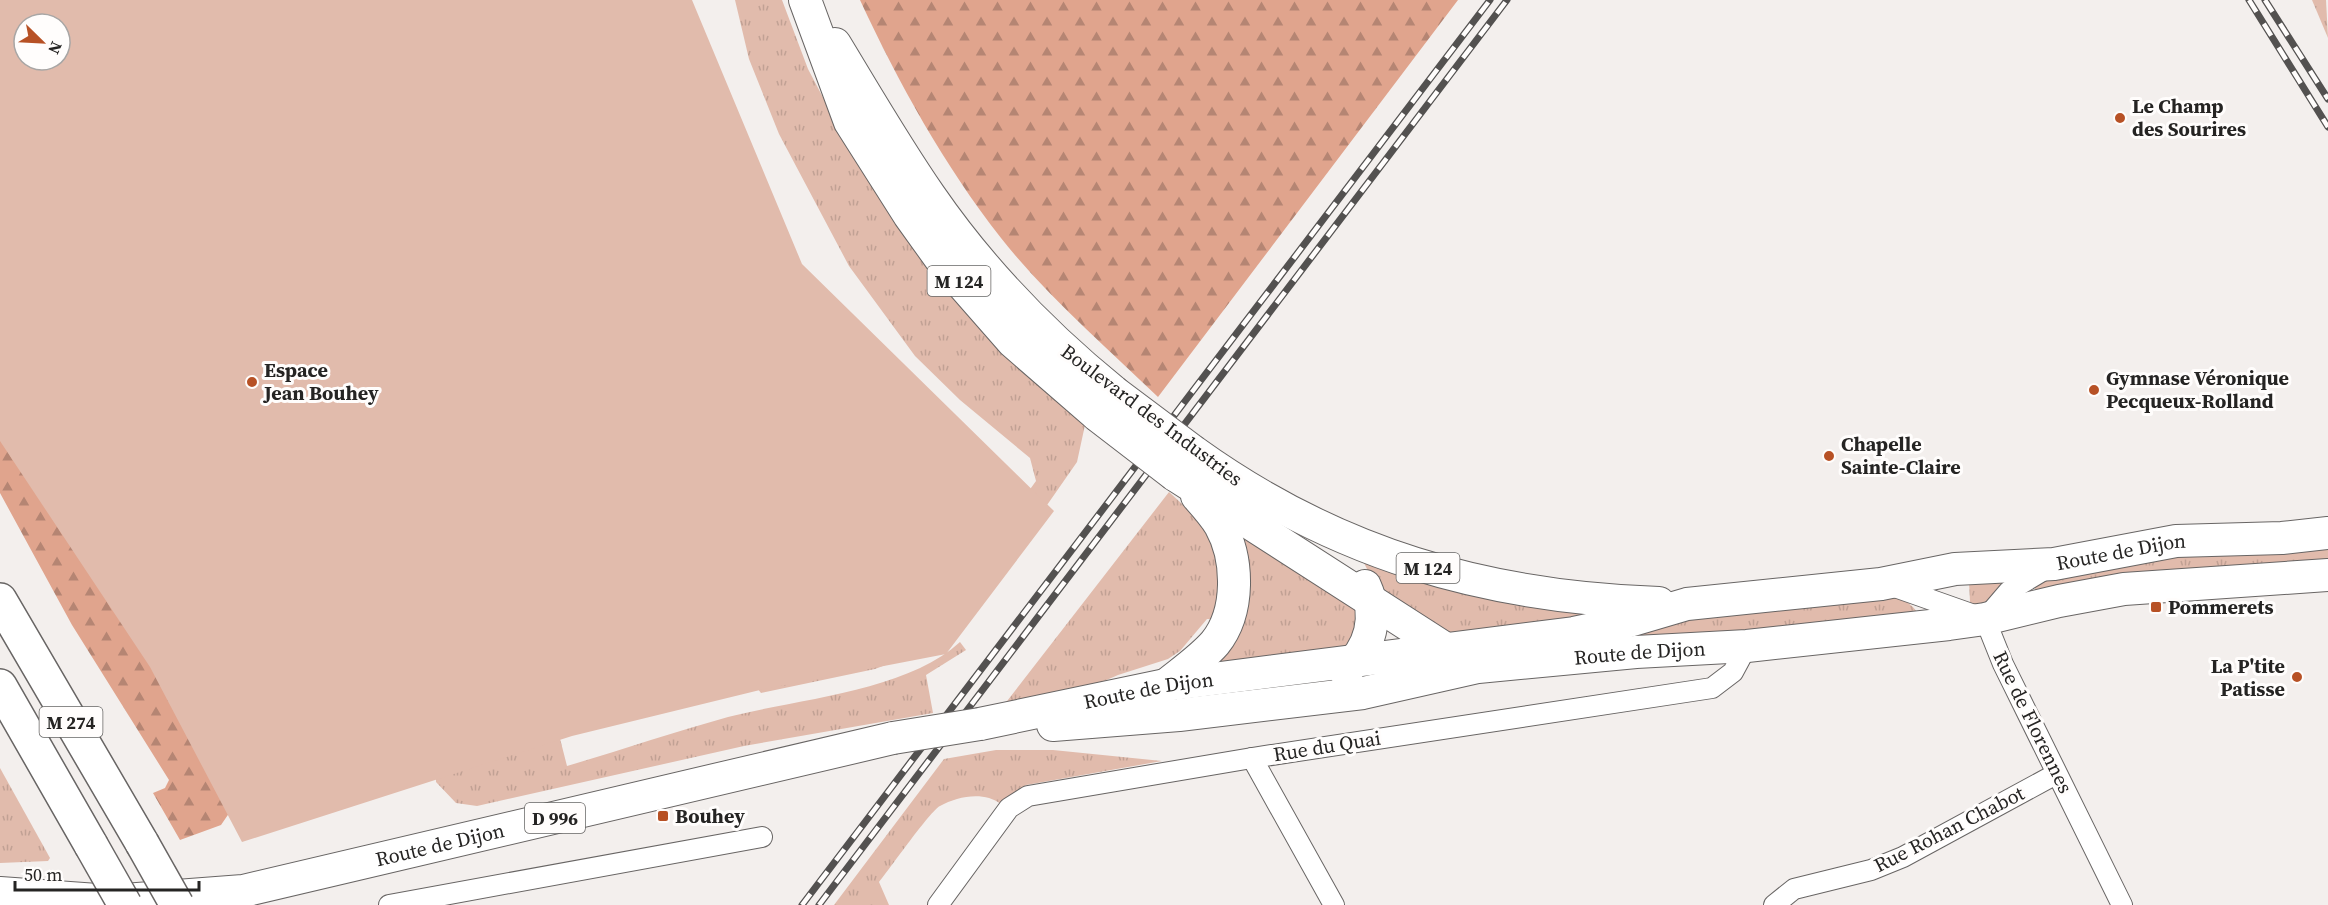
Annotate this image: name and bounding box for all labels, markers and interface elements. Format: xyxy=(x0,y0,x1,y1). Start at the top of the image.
north arrow xyxy=(12,12,72,72)
text: N xyxy=(43,38,68,58)
place label: Le Champ des Sourires xyxy=(2132,92,2246,143)
marker: Le Champ des Sourires xyxy=(2113,111,2127,125)
road number: M 124 xyxy=(928,266,990,296)
street label: Boulevard des Industries xyxy=(1055,337,1249,493)
place label: Espace Jean Bouhey xyxy=(262,356,379,407)
place label: Gymnase Véronique Pecqueux-Rolland xyxy=(2106,364,2289,415)
marker: Espace Jean Bouhey xyxy=(245,375,259,389)
marker: Gymnase Véronique Pecqueux-Rolland xyxy=(2087,383,2101,397)
place label: Chapelle Sainte-Claire xyxy=(1841,430,1961,481)
marker: Chapelle Sainte-Claire xyxy=(1822,449,1836,463)
street label: Route de Dijon xyxy=(2054,527,2186,577)
road number: M 124 xyxy=(1396,553,1460,583)
place label: Pommerets xyxy=(2168,593,2274,621)
marker: Pommerets xyxy=(2149,600,2163,614)
street label: Route de Dijon xyxy=(1573,634,1706,672)
street label: Rue de Florennes xyxy=(1986,646,2080,798)
place label: La P'tite Patisse xyxy=(2211,652,2285,703)
street label: Route de Dijon xyxy=(1081,665,1215,716)
marker: La P'tite Patisse xyxy=(2290,670,2304,684)
road number: M 274 xyxy=(40,707,103,737)
street label: Rue du Quai xyxy=(1271,724,1383,768)
street label: Rue Rohan Chabot xyxy=(1869,779,2029,879)
place label: Bouhey xyxy=(675,802,745,830)
road number: D 996 xyxy=(525,803,585,833)
marker: Bouhey xyxy=(656,809,670,823)
street label: Route de Dijon xyxy=(373,816,507,873)
scale bar xyxy=(15,854,200,892)
text: 50 m xyxy=(24,862,62,887)

